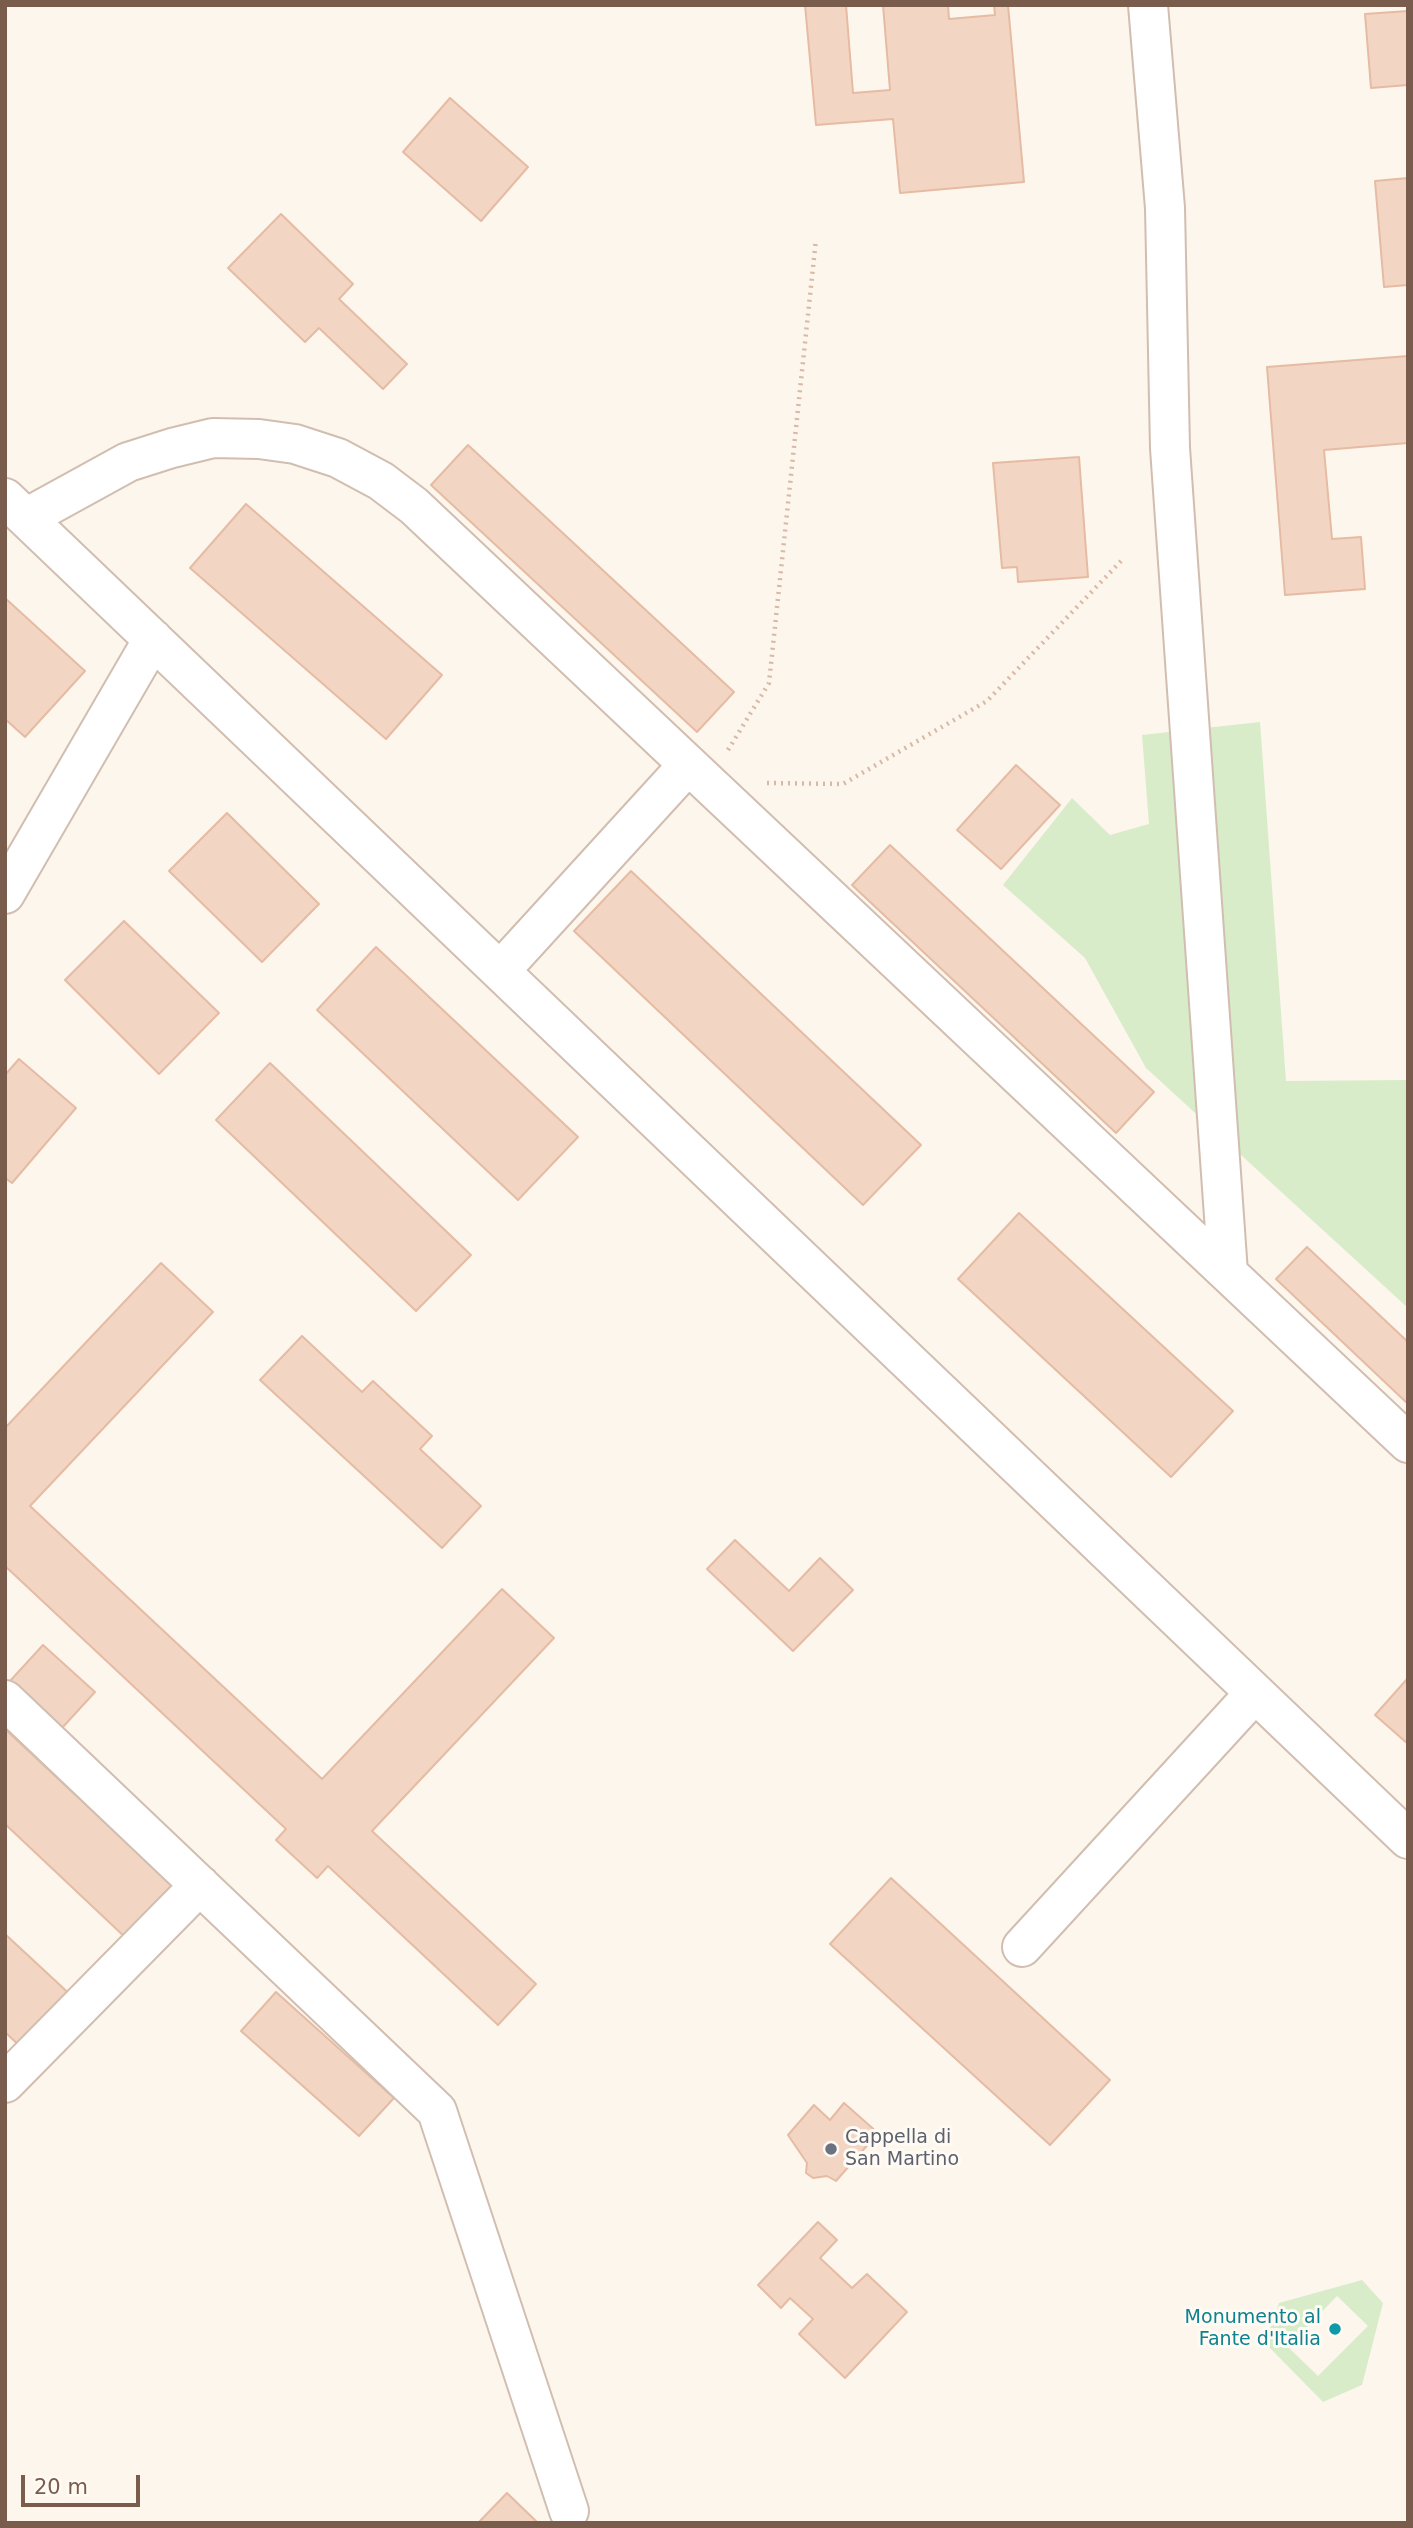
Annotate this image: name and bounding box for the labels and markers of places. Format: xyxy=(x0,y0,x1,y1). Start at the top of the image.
place label: Cappella di San Martino xyxy=(845,2127,959,2171)
marker: Cappella di San Martino xyxy=(823,2141,839,2157)
place label: Monumento al Fante d'Italia xyxy=(1185,2307,1321,2351)
marker: Monumento al Fante d'Italia xyxy=(1327,2321,1343,2337)

